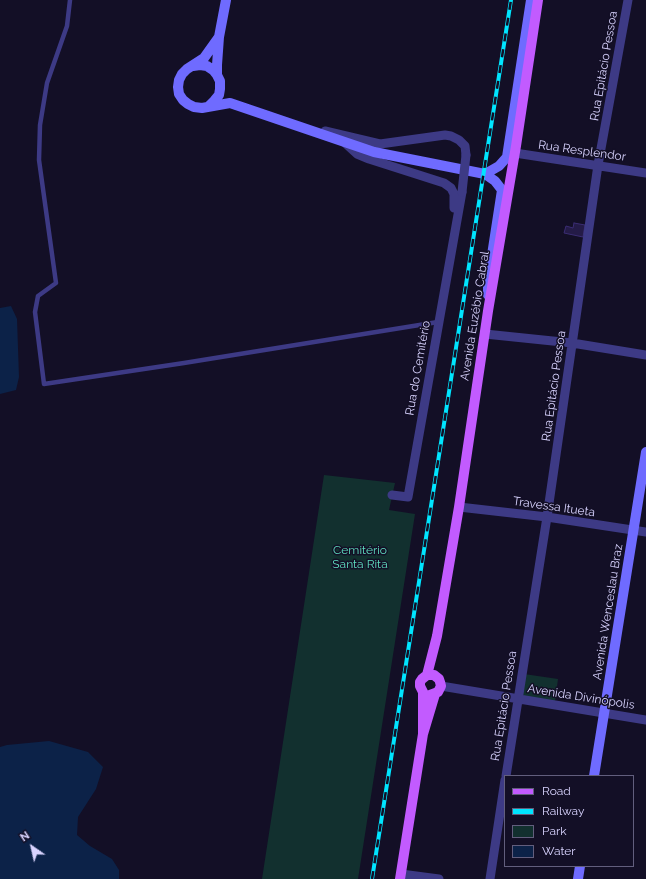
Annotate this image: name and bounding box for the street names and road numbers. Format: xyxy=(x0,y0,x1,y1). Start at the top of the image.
street label: Rua Epitácio Pessoa xyxy=(587,10,621,122)
street label: Rua Resplendor xyxy=(537,138,627,164)
street label: Avenida Euzébio Cabral xyxy=(458,250,492,382)
street label: Rua do Cemitério xyxy=(403,319,433,417)
street label: Rua Epitácio Pessoa xyxy=(539,330,569,442)
street label: Travessa Itueta xyxy=(512,494,596,520)
street label: Avenida Wenceslau Braz xyxy=(590,543,626,681)
street label: Rua Epitácio Pessoa xyxy=(488,650,520,762)
street label: Avenida Divinópolis xyxy=(526,681,636,713)

